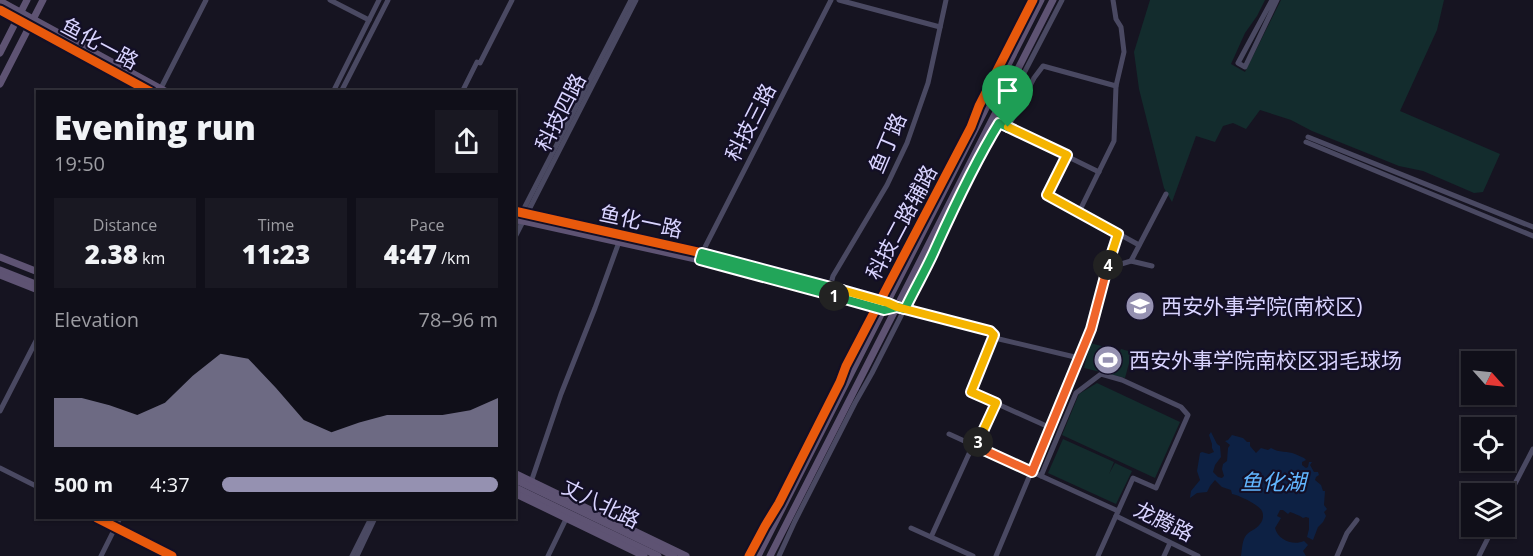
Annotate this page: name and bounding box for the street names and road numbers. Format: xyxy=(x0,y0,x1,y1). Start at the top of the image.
street label: 鱼化一路 xyxy=(56,11,144,75)
street label: 科技四路 xyxy=(528,68,592,156)
street label: 科技三路 xyxy=(718,78,782,166)
street label: 鱼丁路 xyxy=(862,109,912,177)
street label: 科技二路辅路 xyxy=(859,160,943,284)
street label: 鱼化一路 xyxy=(597,199,685,243)
street label: 丈八北路 xyxy=(557,472,645,534)
street label: 龙腾路 xyxy=(1130,495,1198,547)

